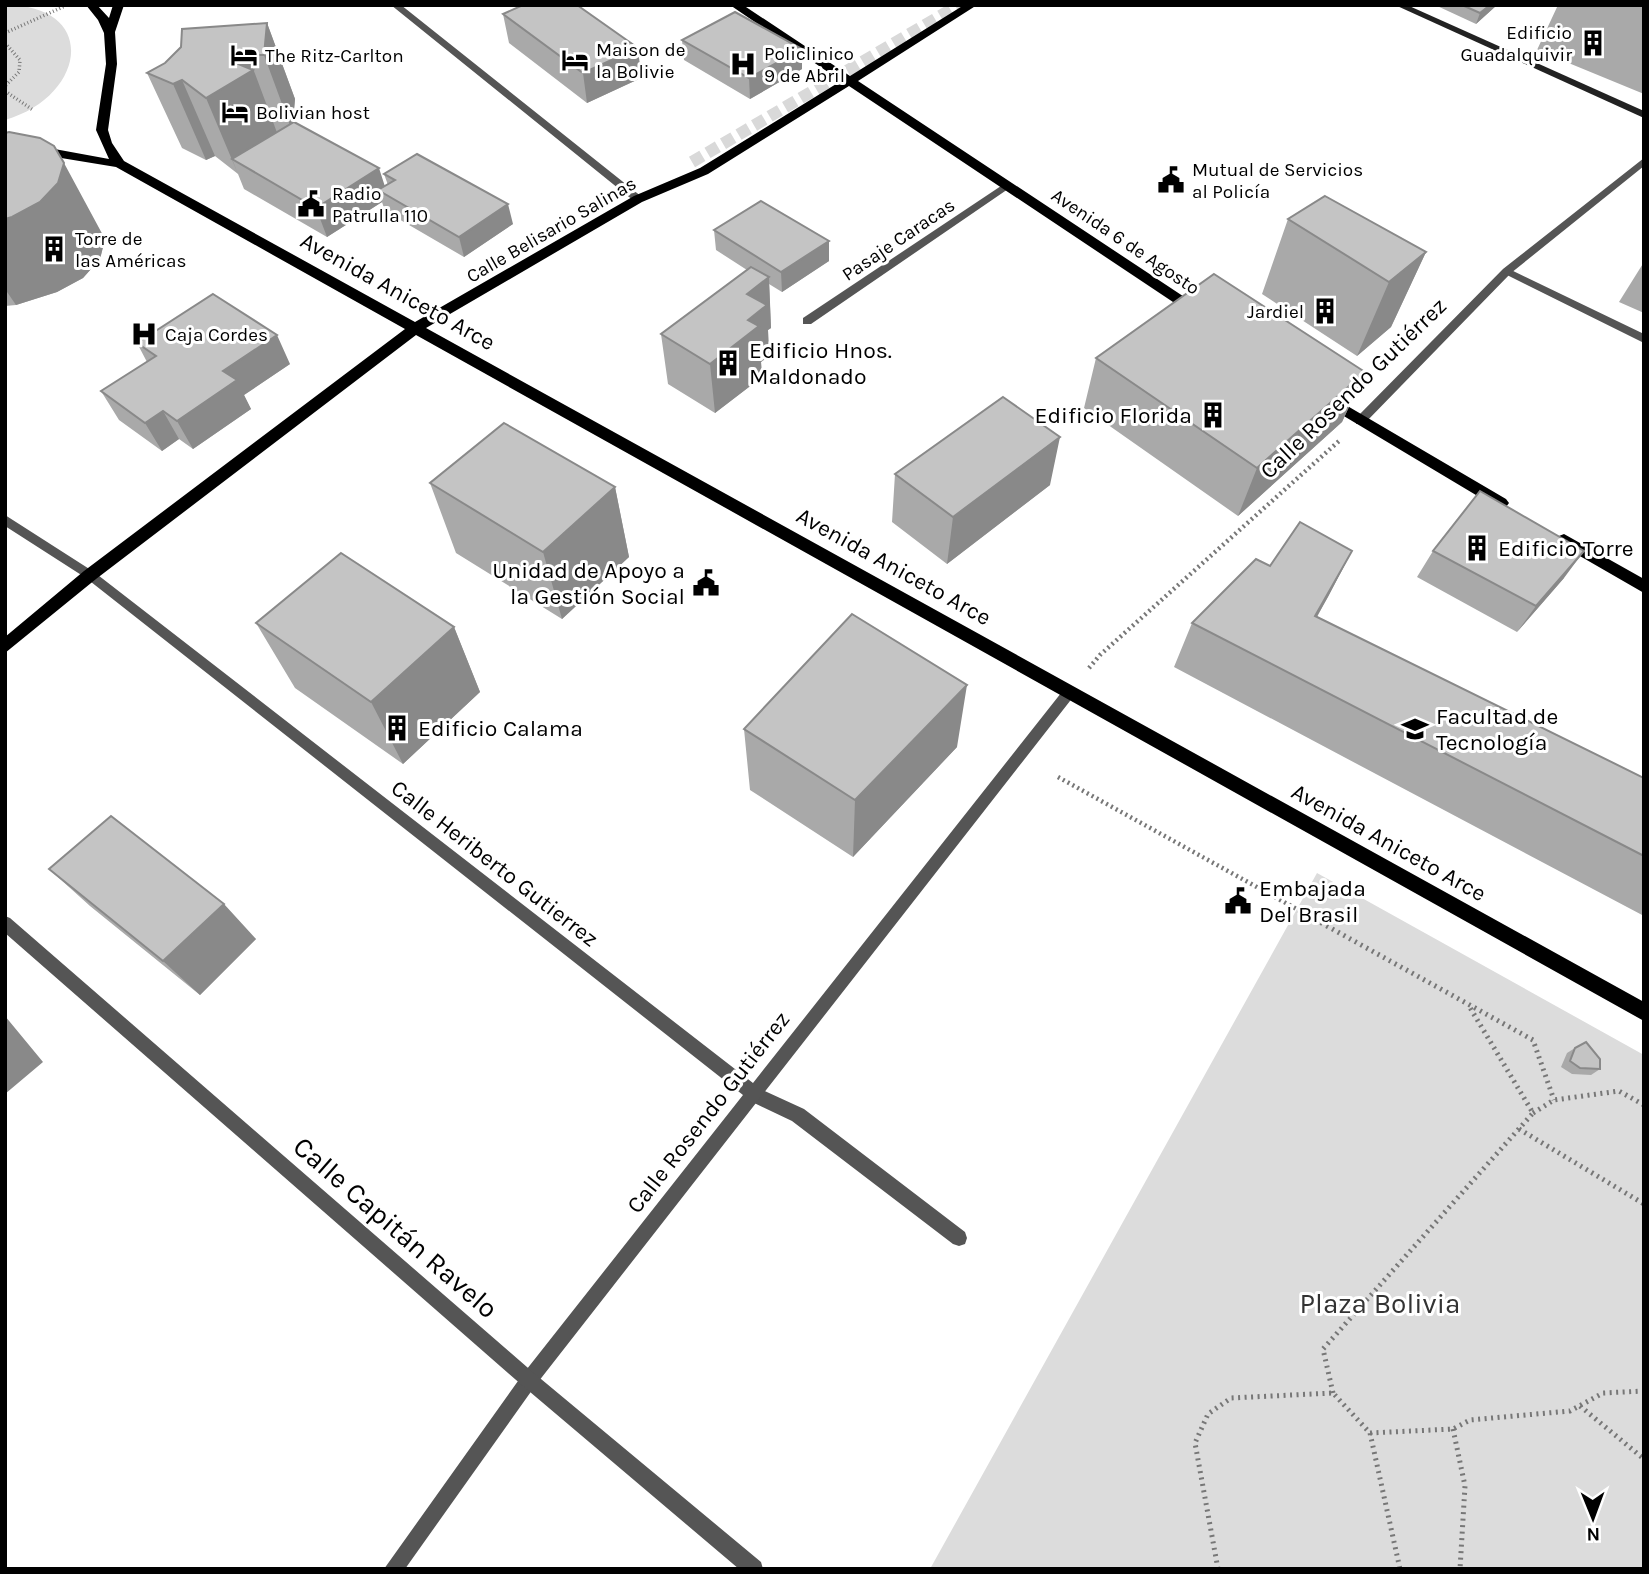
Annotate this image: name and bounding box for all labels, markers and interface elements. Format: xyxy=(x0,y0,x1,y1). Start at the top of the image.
place label: Edificio Guadalquivir xyxy=(1460,22,1572,66)
building icon: Edificio Guadalquivir xyxy=(1578,28,1608,58)
place label: Maison de la Bolivie xyxy=(596,39,686,83)
hotel icon: The Ritz-Carlton xyxy=(229,40,259,70)
place label: Policlinico 9 de Abril xyxy=(764,43,854,87)
place label: The Ritz-Carlton xyxy=(265,45,404,67)
hotel icon: Maison de la Bolivie xyxy=(560,45,590,75)
hospital icon: Policlinico 9 de Abril xyxy=(728,49,758,79)
hotel icon: Bolivian host xyxy=(220,97,250,127)
place label: Bolivian host xyxy=(256,102,370,124)
place label: Mutual de Servicios al Policía xyxy=(1192,159,1363,203)
public building icon: Mutual de Servicios al Policía xyxy=(1156,165,1186,195)
street label: Calle Belisario Salinas xyxy=(463,172,640,287)
place label: Radio Patrulla 110 xyxy=(332,183,428,227)
street label: Avenida 6 de Agosto xyxy=(1047,184,1204,299)
public building icon: Radio Patrulla 110 xyxy=(296,189,326,219)
street label: Pasaje Caracas xyxy=(838,194,959,286)
street label: Avenida Aniceto Arce xyxy=(296,227,500,356)
place label: Torre de las Américas xyxy=(75,228,187,272)
building icon: Torre de las Américas xyxy=(39,234,69,264)
street label: Calle Rosendo Gutiérrez xyxy=(1255,292,1452,484)
building icon: Jardiel xyxy=(1310,296,1340,326)
place label: Jardiel xyxy=(1247,301,1304,323)
hospital icon: Caja Cordes xyxy=(129,319,159,349)
place label: Caja Cordes xyxy=(165,324,268,346)
place label: Edificio Hnos. Maldonado xyxy=(749,337,892,390)
building icon: Edificio Hnos. Maldonado xyxy=(713,348,743,378)
building icon: Edificio Florida xyxy=(1198,400,1228,430)
place label: Edificio Florida xyxy=(1035,402,1192,429)
street label: Avenida Aniceto Arce xyxy=(792,502,996,631)
building icon: Edificio Torre xyxy=(1462,533,1492,563)
place label: Edificio Torre xyxy=(1498,535,1634,562)
place label: Unidad de Apoyo a la Gestión Social xyxy=(492,557,685,610)
public building icon: Unidad de Apoyo a la Gestión Social xyxy=(691,568,721,598)
place label: Facultad de Tecnología xyxy=(1436,703,1558,756)
building icon: Edificio Calama xyxy=(382,713,412,743)
school or university icon: Facultad de Tecnología xyxy=(1400,714,1430,744)
place label: Edificio Calama xyxy=(418,715,583,742)
street label: Calle Heriberto Gutierrez xyxy=(386,774,604,953)
street label: Avenida Aniceto Arce xyxy=(1287,778,1491,907)
place label: Embajada Del Brasil xyxy=(1259,875,1366,928)
public building icon: Embajada Del Brasil xyxy=(1223,886,1253,916)
street label: Calle Rosendo Gutiérrez xyxy=(621,1006,796,1218)
street label: Calle Capitán Ravelo xyxy=(287,1130,505,1325)
park label: Plaza Bolivia xyxy=(1300,1287,1460,1320)
north arrow xyxy=(1558,1483,1628,1553)
text: N xyxy=(1586,1523,1600,1545)

